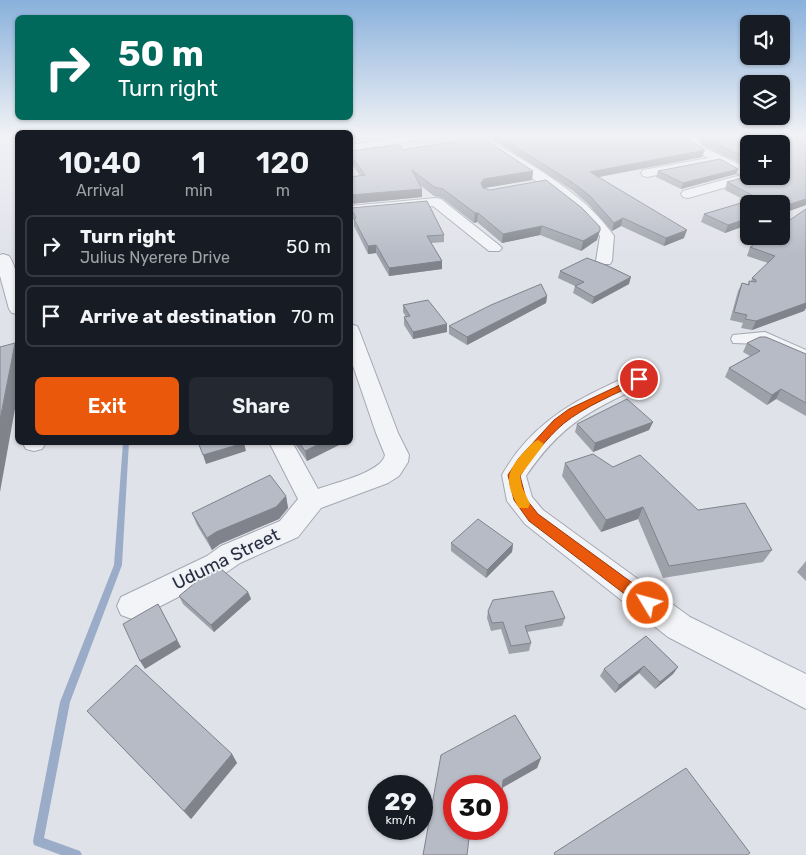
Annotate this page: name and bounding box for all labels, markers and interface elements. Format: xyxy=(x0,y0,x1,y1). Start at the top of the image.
map controls xyxy=(740,15,790,245)
button: sound xyxy=(740,15,790,65)
text: 50 m xyxy=(118,33,204,75)
icon: right xyxy=(35,35,100,100)
text: Turn right xyxy=(118,75,218,102)
button: layers xyxy=(740,75,790,125)
button: + xyxy=(740,135,790,185)
text: 10:40 xyxy=(58,145,141,181)
text: 1 xyxy=(192,145,206,181)
text: 120 xyxy=(256,145,310,181)
text: Arrival xyxy=(76,181,124,200)
text: min xyxy=(185,181,213,200)
text: m xyxy=(276,181,290,200)
button: − xyxy=(740,195,790,245)
text: Turn right xyxy=(80,225,175,248)
icon: right xyxy=(37,232,65,260)
text: 50 m xyxy=(286,235,331,258)
text: Julius Nyerere Drive xyxy=(80,248,230,267)
icon: arrive xyxy=(37,302,65,330)
text: Arrive at destination xyxy=(80,305,276,328)
text: 70 m xyxy=(291,305,334,328)
pin xyxy=(618,358,660,400)
icon: arrive xyxy=(625,365,653,393)
button: Exit xyxy=(35,377,179,435)
button: Share xyxy=(189,377,333,435)
street label: Uduma Street xyxy=(169,524,283,594)
position arrow xyxy=(621,576,673,628)
speed limit sign: 30 xyxy=(443,775,508,840)
text: 29 xyxy=(384,787,417,816)
text: km/h xyxy=(386,813,415,827)

